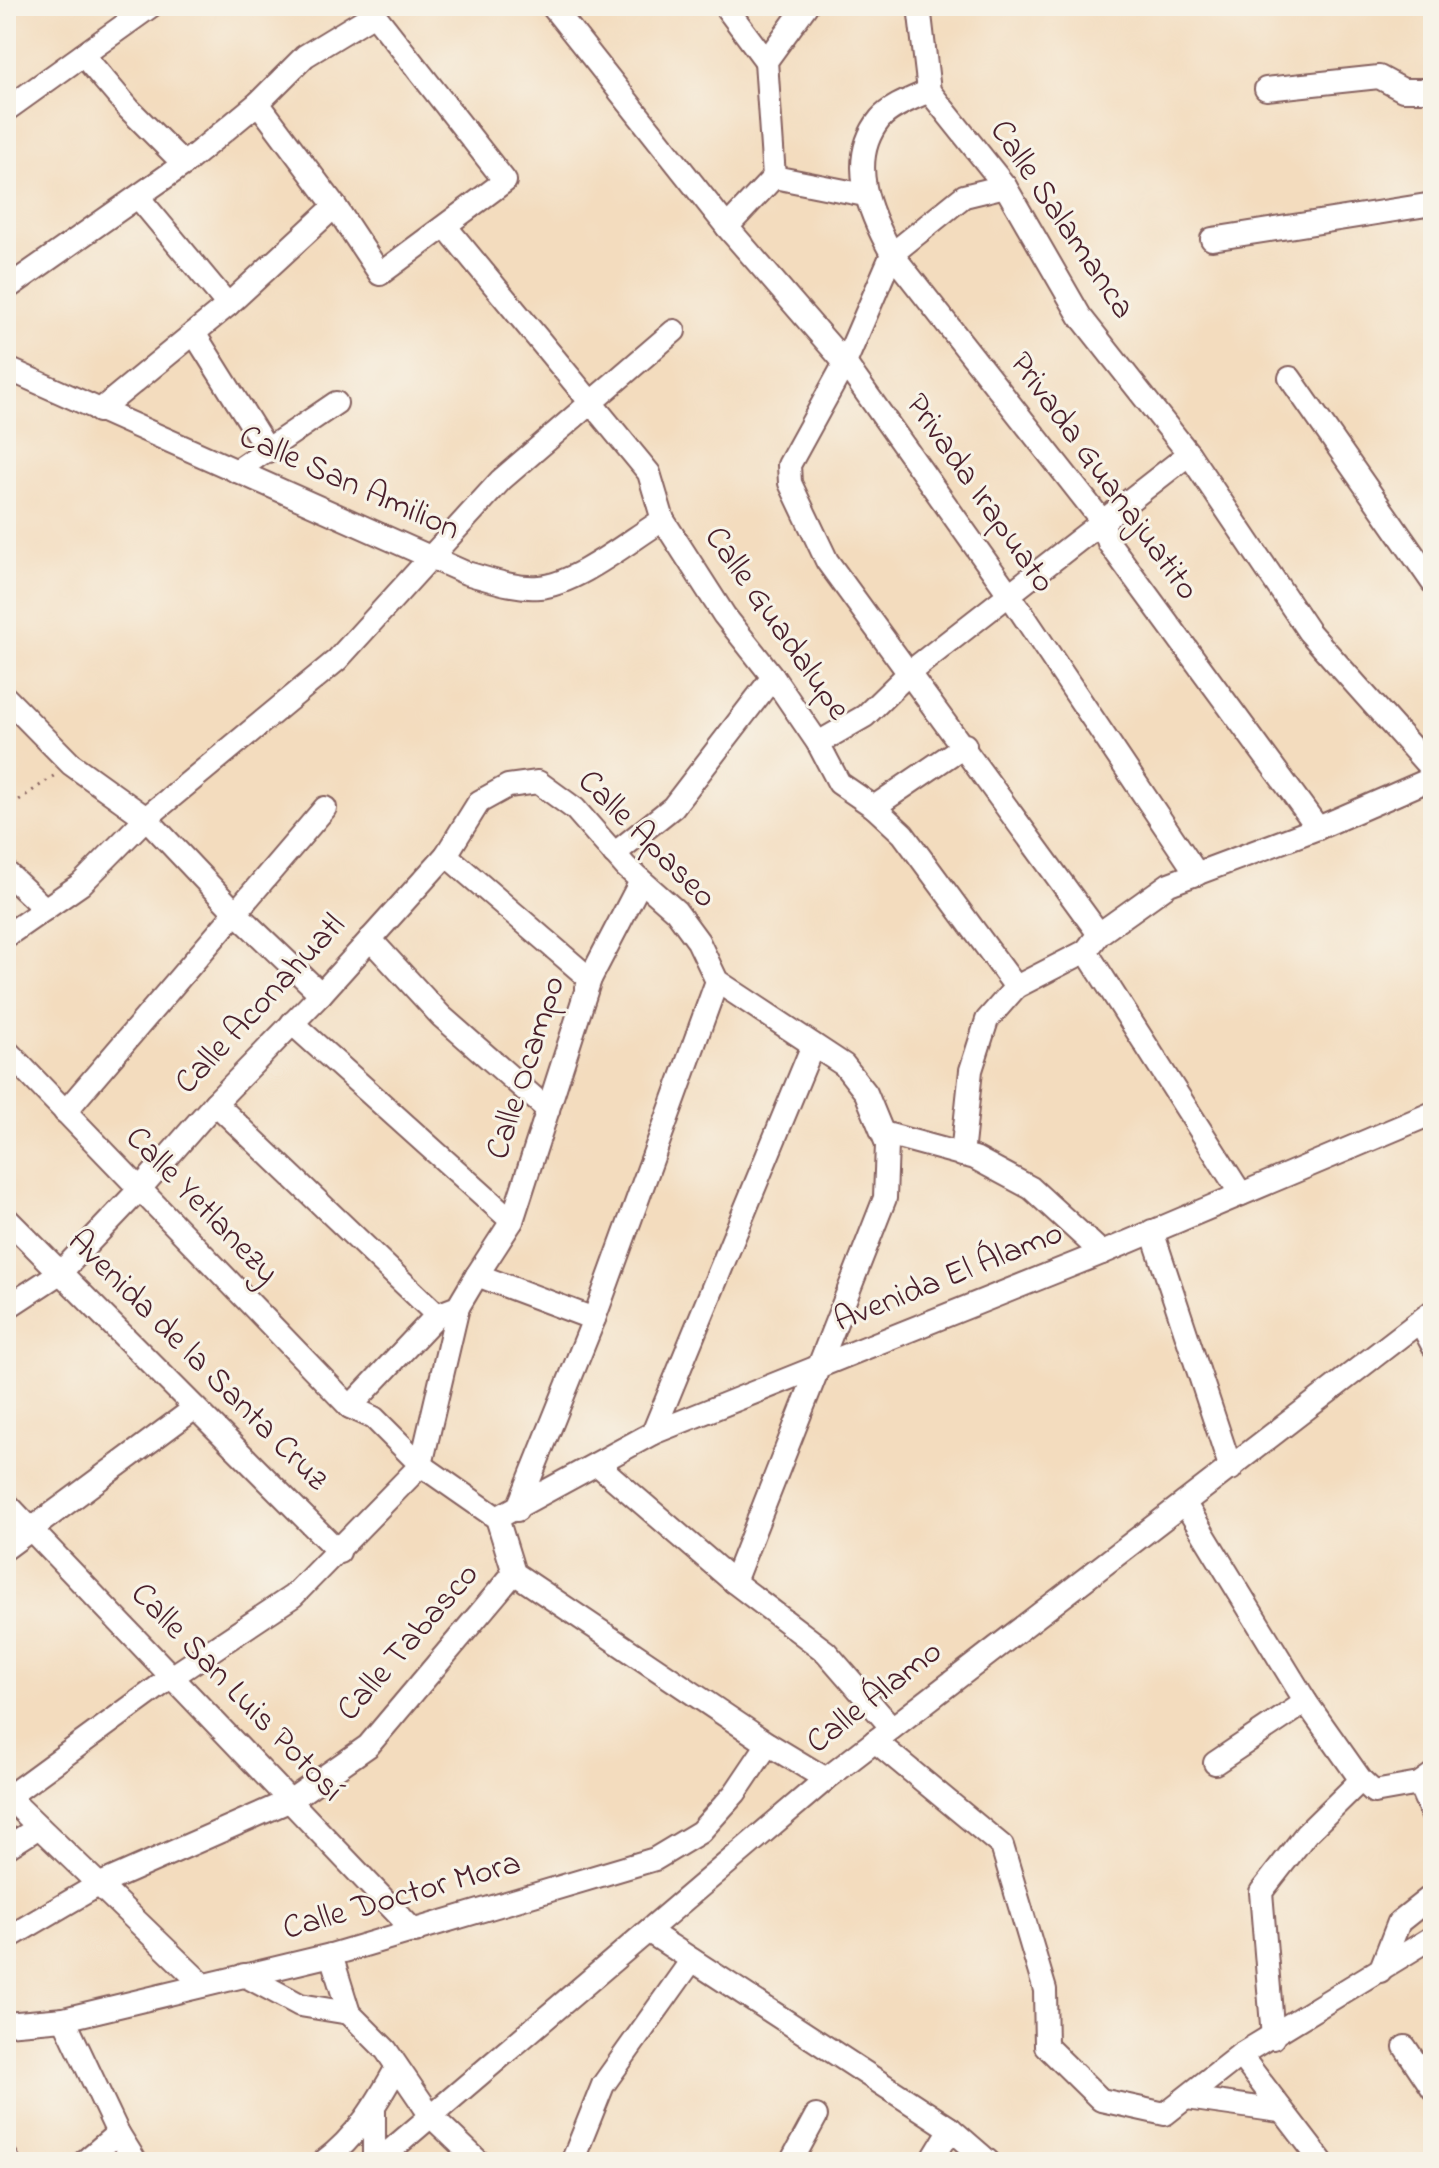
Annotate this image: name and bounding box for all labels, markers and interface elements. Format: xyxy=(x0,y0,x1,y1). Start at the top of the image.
street label: Calle Salamanca xyxy=(976,110,1146,330)
street label: Privada Guanajuatito xyxy=(995,342,1211,612)
street label: Privada Irapuato xyxy=(891,384,1067,604)
street label: Calle San Amilion xyxy=(230,413,468,555)
street label: Calle Guadalupe xyxy=(690,516,862,732)
street label: Calle Apaseo xyxy=(565,759,727,921)
street label: Calle Aconahuatl xyxy=(164,903,358,1107)
street label: Calle Ocampo xyxy=(474,970,580,1166)
street label: Calle Yetlanezy xyxy=(112,1115,290,1297)
street label: Avenida El Álamo xyxy=(827,1209,1071,1347)
street label: Avenida de la Santa Cruz xyxy=(55,1219,340,1504)
street label: Calle Tabasco xyxy=(326,1552,492,1734)
street label: Calle San Luis Potosí xyxy=(118,1572,354,1814)
street label: Calle Álamo xyxy=(796,1629,954,1767)
street label: Calle Doctor Mora xyxy=(277,1839,527,1955)

